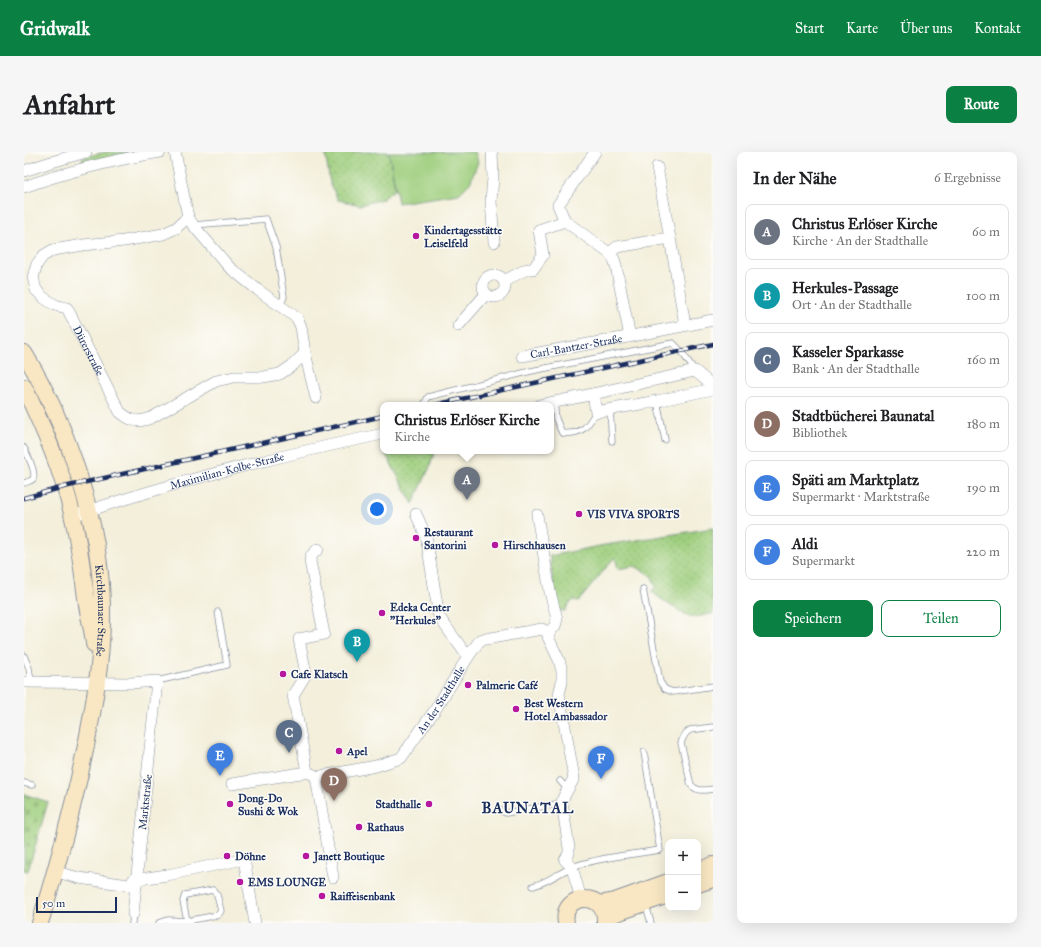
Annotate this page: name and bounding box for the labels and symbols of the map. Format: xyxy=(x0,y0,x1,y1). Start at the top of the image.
place label: Kindertagesstätte Leiselfeld xyxy=(424,224,503,250)
marker: Kindertagesstätte Leiselfeld xyxy=(411,231,421,241)
street label: Dürerstraße xyxy=(70,324,107,378)
street label: Carl-Bantzer-Straße xyxy=(529,332,624,361)
street label: Maximilian-Kolbe-Straße xyxy=(169,450,286,492)
pin: A xyxy=(454,467,480,500)
your location xyxy=(367,499,387,519)
place label: VIS VIVA SPORTS xyxy=(586,508,680,521)
marker: VIS VIVA SPORTS xyxy=(574,509,584,519)
place label: Restaurant Santorini xyxy=(424,526,473,552)
marker: Restaurant Santorini xyxy=(411,533,421,543)
place label: Hirschhausen xyxy=(503,539,566,552)
marker: Hirschhausen xyxy=(490,540,500,550)
street label: Kirchbaunaer Straße xyxy=(92,564,108,658)
place label: Edeka Center "Herkules" xyxy=(390,601,452,627)
marker: Edeka Center "Herkules" xyxy=(377,608,387,618)
pin: B xyxy=(344,629,370,662)
street label: An der Stadthalle xyxy=(414,663,468,737)
place label: Cafe Klatsch xyxy=(291,668,349,681)
marker: Cafe Klatsch xyxy=(278,669,288,679)
place label: Palmerie Café xyxy=(476,679,538,692)
marker: Palmerie Café xyxy=(463,680,473,690)
place label: Best Western Hotel Ambassador xyxy=(524,697,608,723)
marker: Best Western Hotel Ambassador xyxy=(511,704,521,714)
pin: C xyxy=(276,720,302,753)
pin: E xyxy=(207,743,233,776)
place label: Apel xyxy=(346,745,368,759)
marker: Apel xyxy=(334,746,344,756)
pin: F xyxy=(588,746,614,779)
pin: D xyxy=(321,768,347,801)
street label: Marktstraße xyxy=(136,773,155,831)
place label: Dong-Do Sushi & Wok xyxy=(238,792,299,818)
place label: Stadthalle xyxy=(375,798,421,811)
marker: Dong-Do Sushi & Wok xyxy=(225,799,235,809)
marker: Stadthalle xyxy=(424,799,434,809)
district label: BAUNATAL xyxy=(482,799,574,817)
place label: Rathaus xyxy=(367,821,404,834)
marker: Rathaus xyxy=(354,822,364,832)
place label: Döhne xyxy=(235,850,266,863)
place label: Janett Boutique xyxy=(312,850,385,864)
marker: Döhne xyxy=(222,851,232,861)
marker: Janett Boutique xyxy=(301,851,311,861)
place label: EMS LOUNGE xyxy=(248,876,326,889)
marker: EMS LOUNGE xyxy=(235,877,245,887)
place label: Raiffeisenbank xyxy=(330,890,396,903)
marker: Raiffeisenbank xyxy=(317,891,327,901)
scale bar xyxy=(36,895,117,914)

